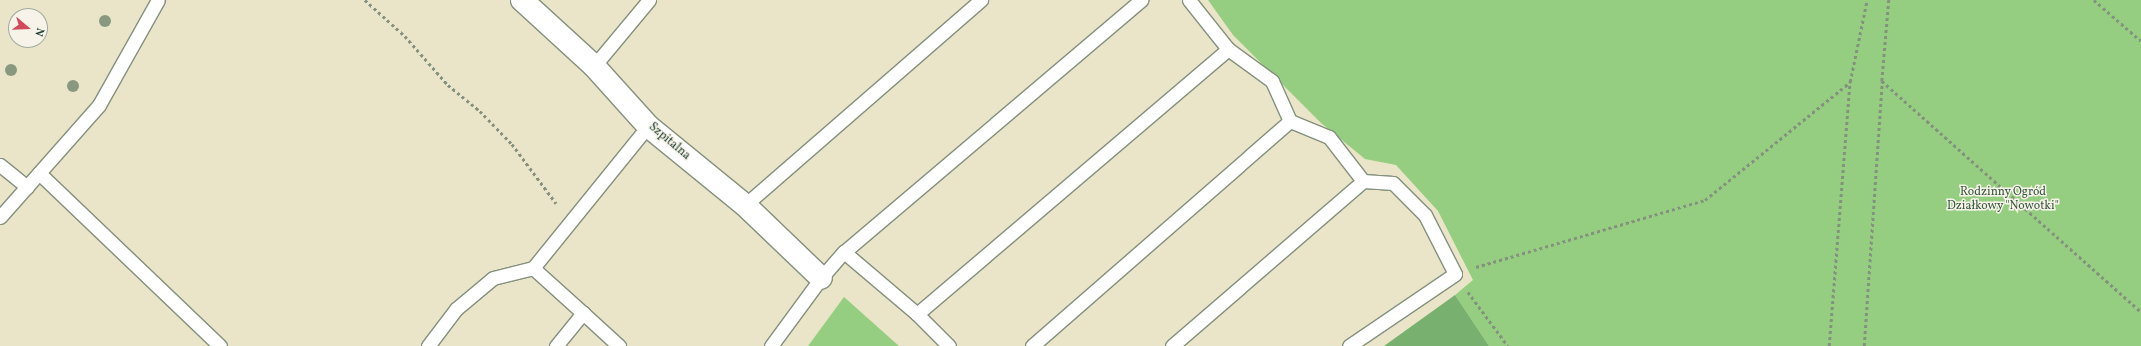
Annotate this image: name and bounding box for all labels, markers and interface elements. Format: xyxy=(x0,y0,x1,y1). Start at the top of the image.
north arrow xyxy=(8,8,48,48)
text: N xyxy=(30,26,47,38)
street label: Szpitalna xyxy=(645,120,693,164)
park label: Rodzinny Ogród Działkowy "Nowotki" xyxy=(1947,186,2059,214)

